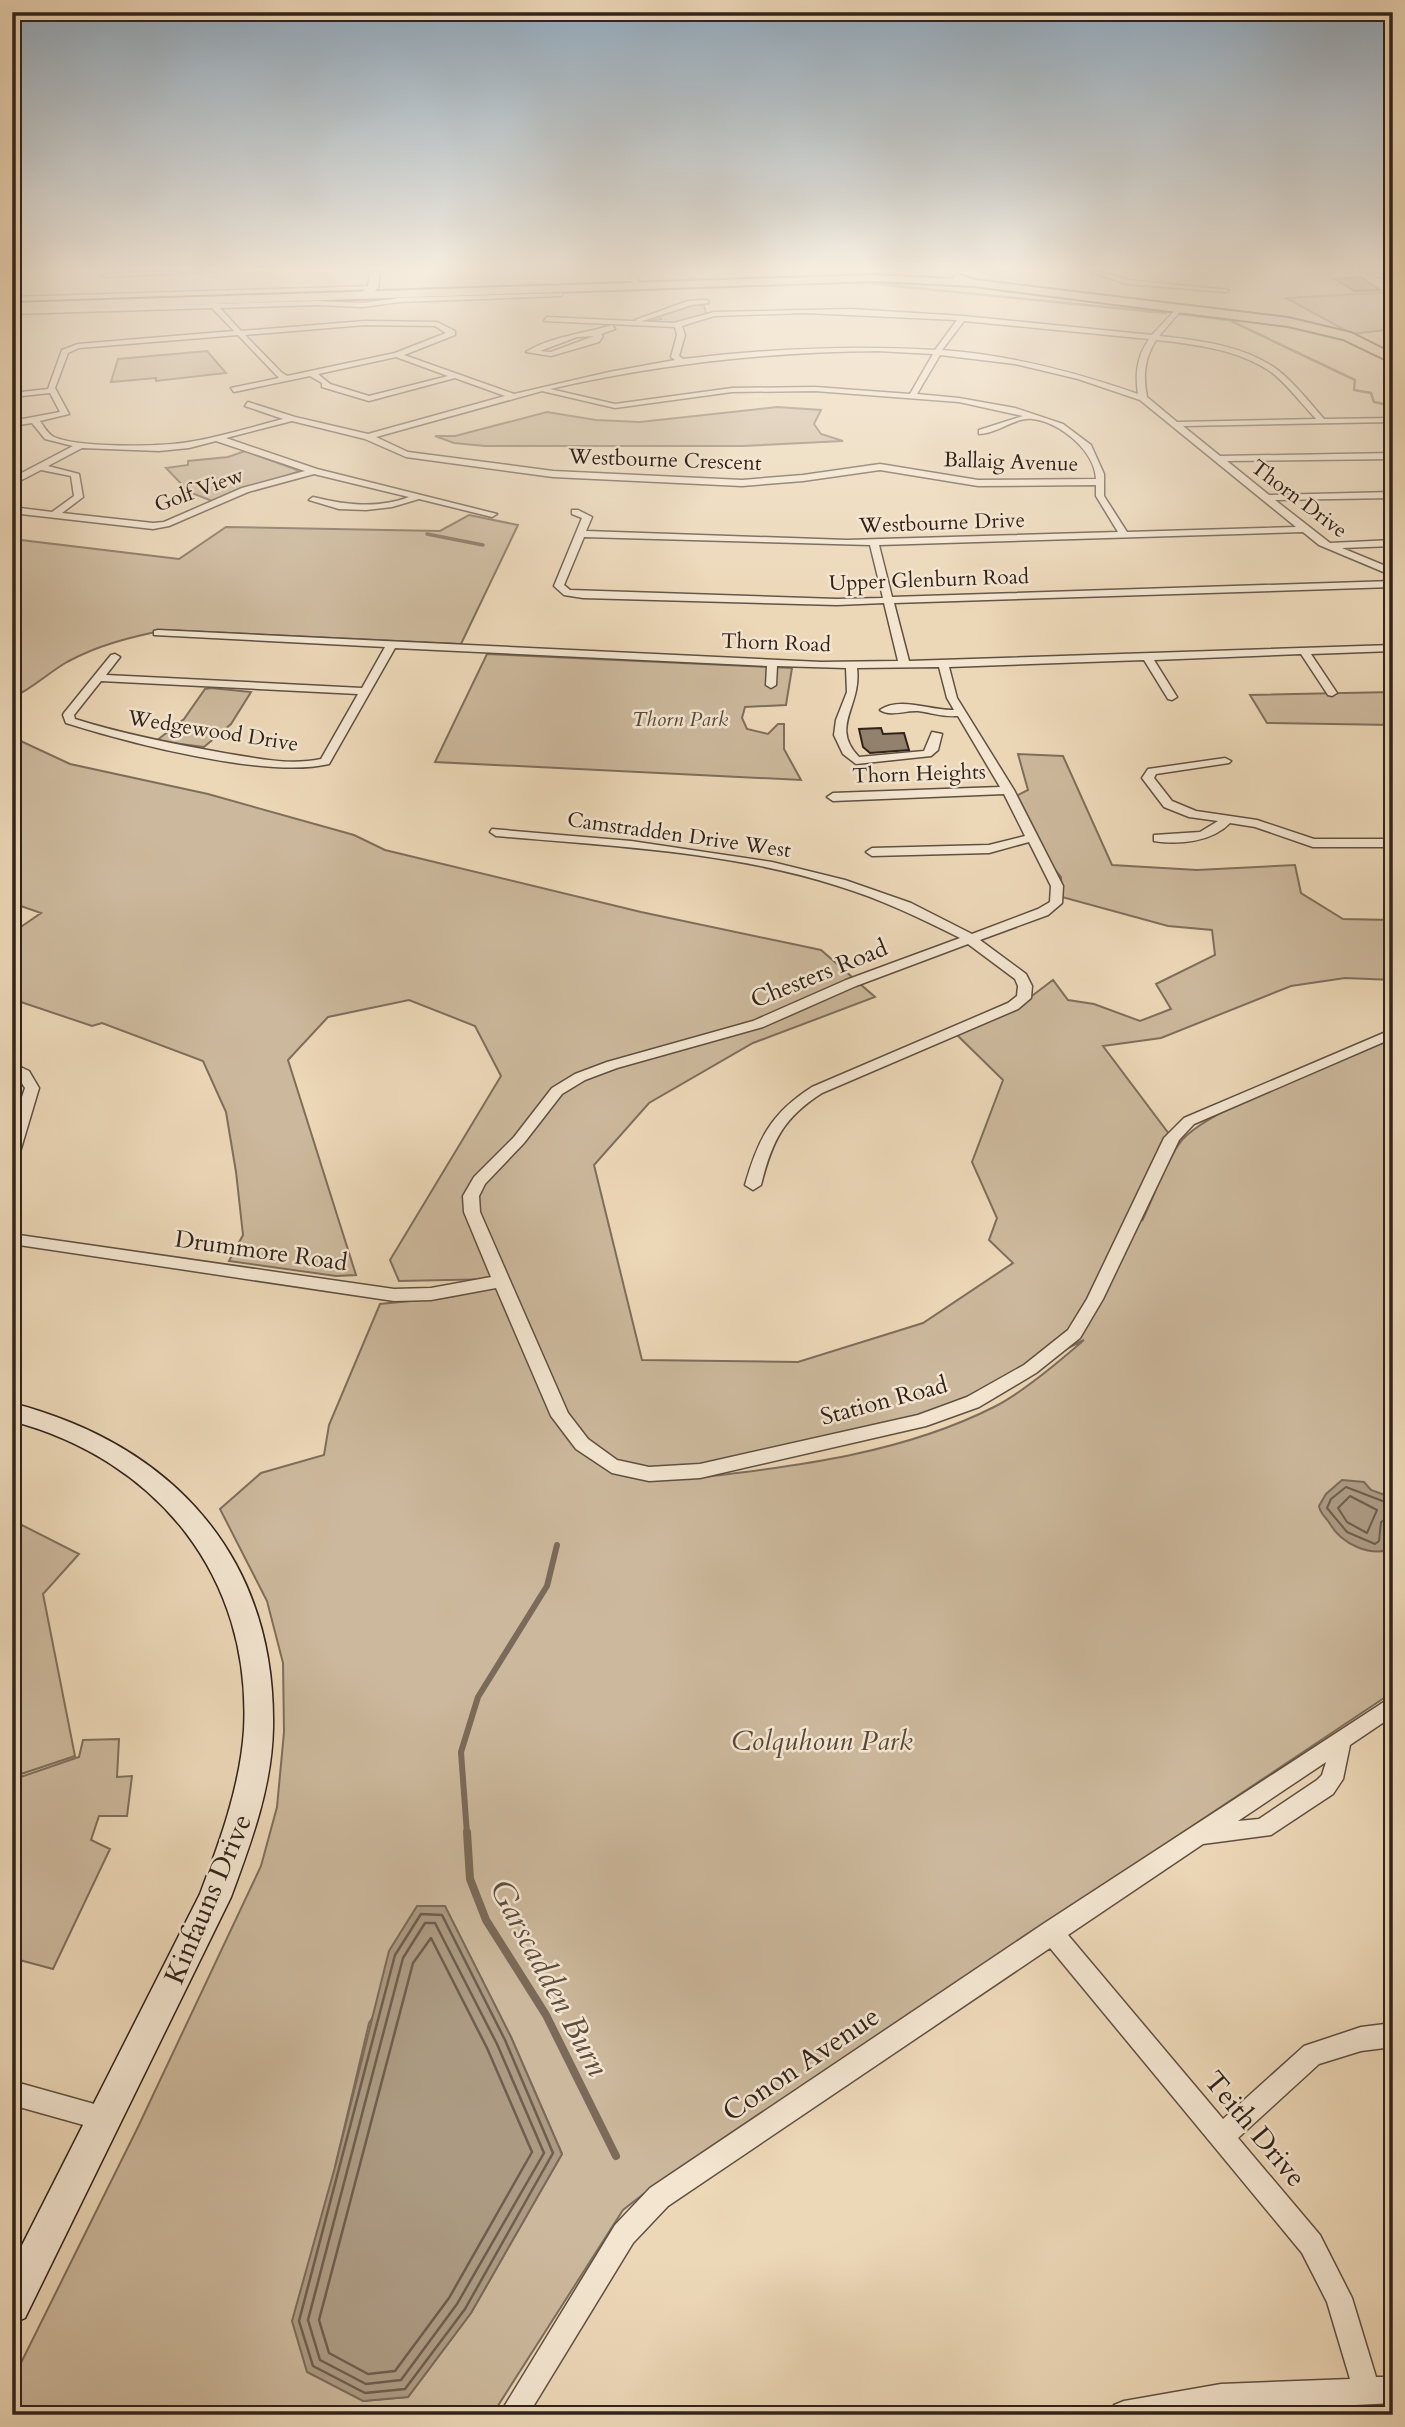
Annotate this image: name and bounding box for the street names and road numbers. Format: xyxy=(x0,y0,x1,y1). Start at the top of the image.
street label: Westbourne Crescent xyxy=(567,442,762,478)
street label: Ballaig Avenue xyxy=(943,445,1079,479)
street label: Thorn Drive xyxy=(1245,453,1353,545)
street label: Golf View xyxy=(150,460,248,520)
street label: Westbourne Drive xyxy=(857,506,1026,540)
street label: Upper Glenburn Road xyxy=(829,562,1029,598)
street label: Thorn Road xyxy=(721,627,831,659)
street label: Wedgewood Drive xyxy=(125,703,300,759)
street label: Thorn Heights xyxy=(852,757,986,791)
street label: Camstradden Drive West xyxy=(565,805,793,865)
street label: Chesters Road xyxy=(746,931,893,1016)
street label: Drummore Road xyxy=(173,1223,350,1279)
street label: Station Road xyxy=(817,1368,951,1434)
street label: Kinfauns Drive xyxy=(155,1808,261,1990)
street label: Conon Avenue xyxy=(715,1997,887,2131)
street label: Teith Drive xyxy=(1195,2063,1315,2195)

